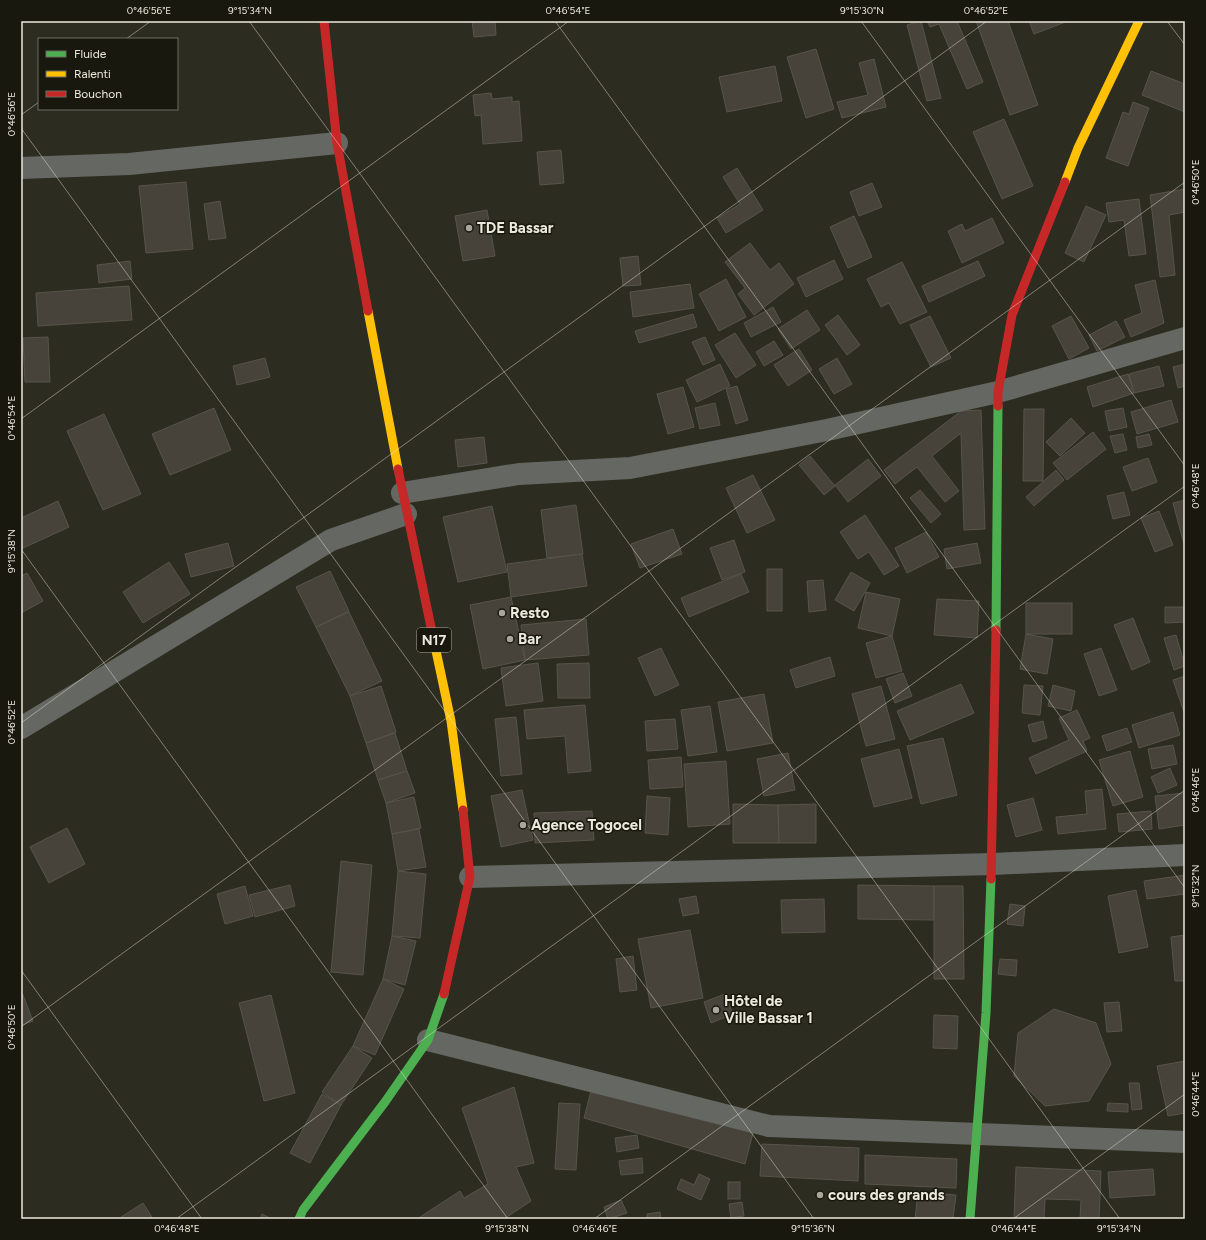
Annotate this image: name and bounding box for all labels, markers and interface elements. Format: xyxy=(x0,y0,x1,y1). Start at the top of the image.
text: 0°46'56"E xyxy=(127,4,171,17)
text: 9°15'34"N xyxy=(228,4,272,17)
text: 0°46'54"E xyxy=(545,4,591,17)
text: 9°15'30"N xyxy=(840,4,884,17)
text: 0°46'52"E xyxy=(964,4,1008,17)
legend xyxy=(38,38,178,110)
text: Fluide xyxy=(74,47,107,61)
text: Ralenti xyxy=(74,67,111,81)
text: Bouchon xyxy=(74,87,122,101)
text: 0°46'56"E xyxy=(5,92,18,136)
text: 0°46'50"E xyxy=(1189,159,1202,205)
place label: TDE Bassar xyxy=(477,219,554,237)
marker: TDE Bassar xyxy=(464,223,474,233)
text: 0°46'54"E xyxy=(5,395,18,441)
text: 0°46'48"E xyxy=(1189,463,1202,509)
text: 9°15'38"N xyxy=(5,529,18,573)
place label: Resto xyxy=(510,604,550,622)
marker: Resto xyxy=(497,608,507,618)
road number: N17 xyxy=(417,628,451,652)
place label: Bar xyxy=(518,630,541,648)
marker: Bar xyxy=(505,634,515,644)
text: 0°46'52"E xyxy=(5,700,18,744)
text: 0°46'46"E xyxy=(1189,767,1202,812)
place label: Agence Togocel xyxy=(531,816,642,834)
marker: Agence Togocel xyxy=(518,820,528,830)
text: 9°15'32"N xyxy=(1189,864,1202,908)
place label: Hôtel de Ville Bassar 1 xyxy=(724,992,813,1027)
text: 0°46'50"E xyxy=(5,1004,18,1050)
marker: Hôtel de Ville Bassar 1 xyxy=(711,1005,721,1015)
text: 0°46'44"E xyxy=(1189,1071,1202,1117)
place label: cours des grands xyxy=(828,1186,945,1204)
marker: cours des grands xyxy=(815,1190,825,1200)
text: 0°46'48"E xyxy=(154,1222,200,1235)
text: 9°15'38"N xyxy=(485,1222,529,1235)
text: 0°46'46"E xyxy=(573,1222,618,1235)
text: 9°15'36"N xyxy=(791,1222,835,1235)
text: 0°46'44"E xyxy=(991,1222,1037,1235)
text: 9°15'34"N xyxy=(1097,1222,1141,1235)

